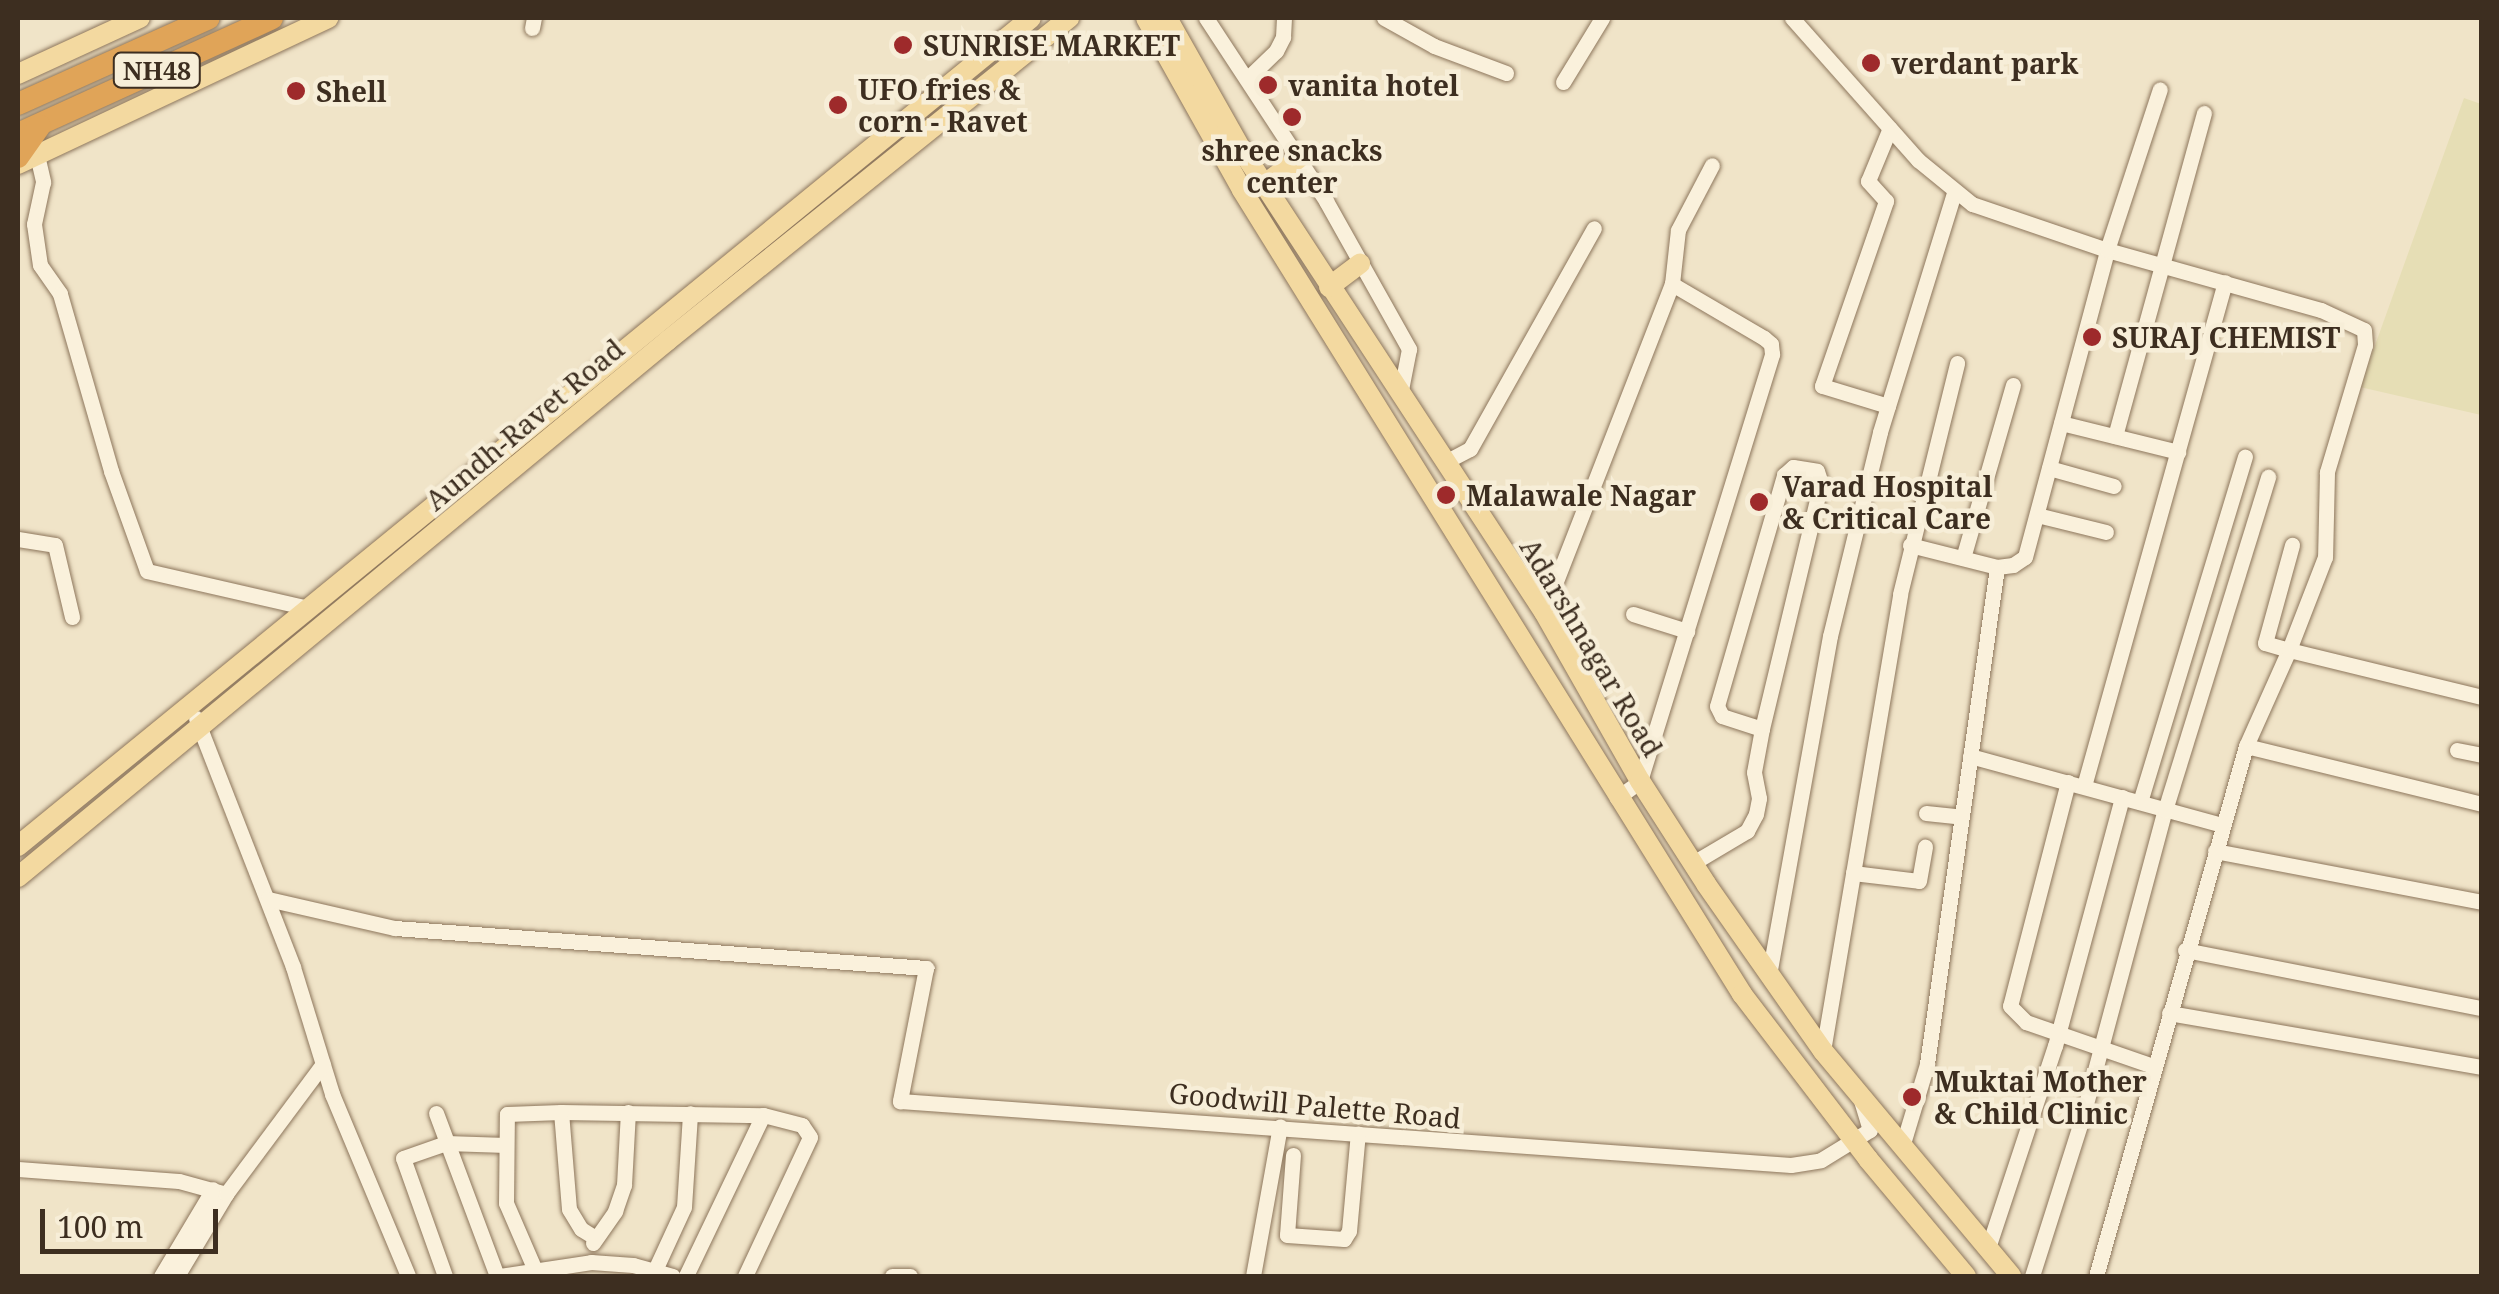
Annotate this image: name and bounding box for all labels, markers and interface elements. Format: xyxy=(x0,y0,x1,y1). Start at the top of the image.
place label: SUNRISE MARKET xyxy=(923,28,1180,62)
marker: SUNRISE MARKET xyxy=(892,34,914,56)
place label: verdant park xyxy=(1891,46,2078,80)
road number: NH48 xyxy=(112,50,202,90)
marker: verdant park xyxy=(1860,52,1882,74)
place label: vanita hotel xyxy=(1288,68,1459,102)
place label: UFO fries & corn - Ravet xyxy=(858,72,1028,138)
place label: Shell xyxy=(316,74,387,108)
marker: vanita hotel xyxy=(1257,74,1279,96)
marker: Shell xyxy=(285,80,307,102)
marker: UFO fries & corn - Ravet xyxy=(827,94,849,116)
marker: shree snacks center xyxy=(1281,106,1303,128)
place label: shree snacks center xyxy=(1201,133,1383,199)
place label: SURAJ CHEMIST xyxy=(2112,320,2340,354)
marker: SURAJ CHEMIST xyxy=(2081,326,2103,348)
street label: Aundh-Ravet Road xyxy=(418,331,630,517)
place label: Varad Hospital & Critical Care xyxy=(1782,469,1993,535)
place label: Malawale Nagar xyxy=(1466,478,1696,512)
marker: Malawale Nagar xyxy=(1435,484,1457,506)
marker: Varad Hospital & Critical Care xyxy=(1746,489,1772,515)
street label: Adarshnagar Road xyxy=(1514,532,1670,762)
place label: Muktai Mother & Child Clinic xyxy=(1934,1064,2147,1130)
street label: Goodwill Palette Road xyxy=(1168,1075,1462,1135)
marker: Muktai Mother & Child Clinic xyxy=(1899,1084,1925,1110)
scale bar xyxy=(45,1189,222,1251)
text: 100 m xyxy=(57,1206,143,1247)

